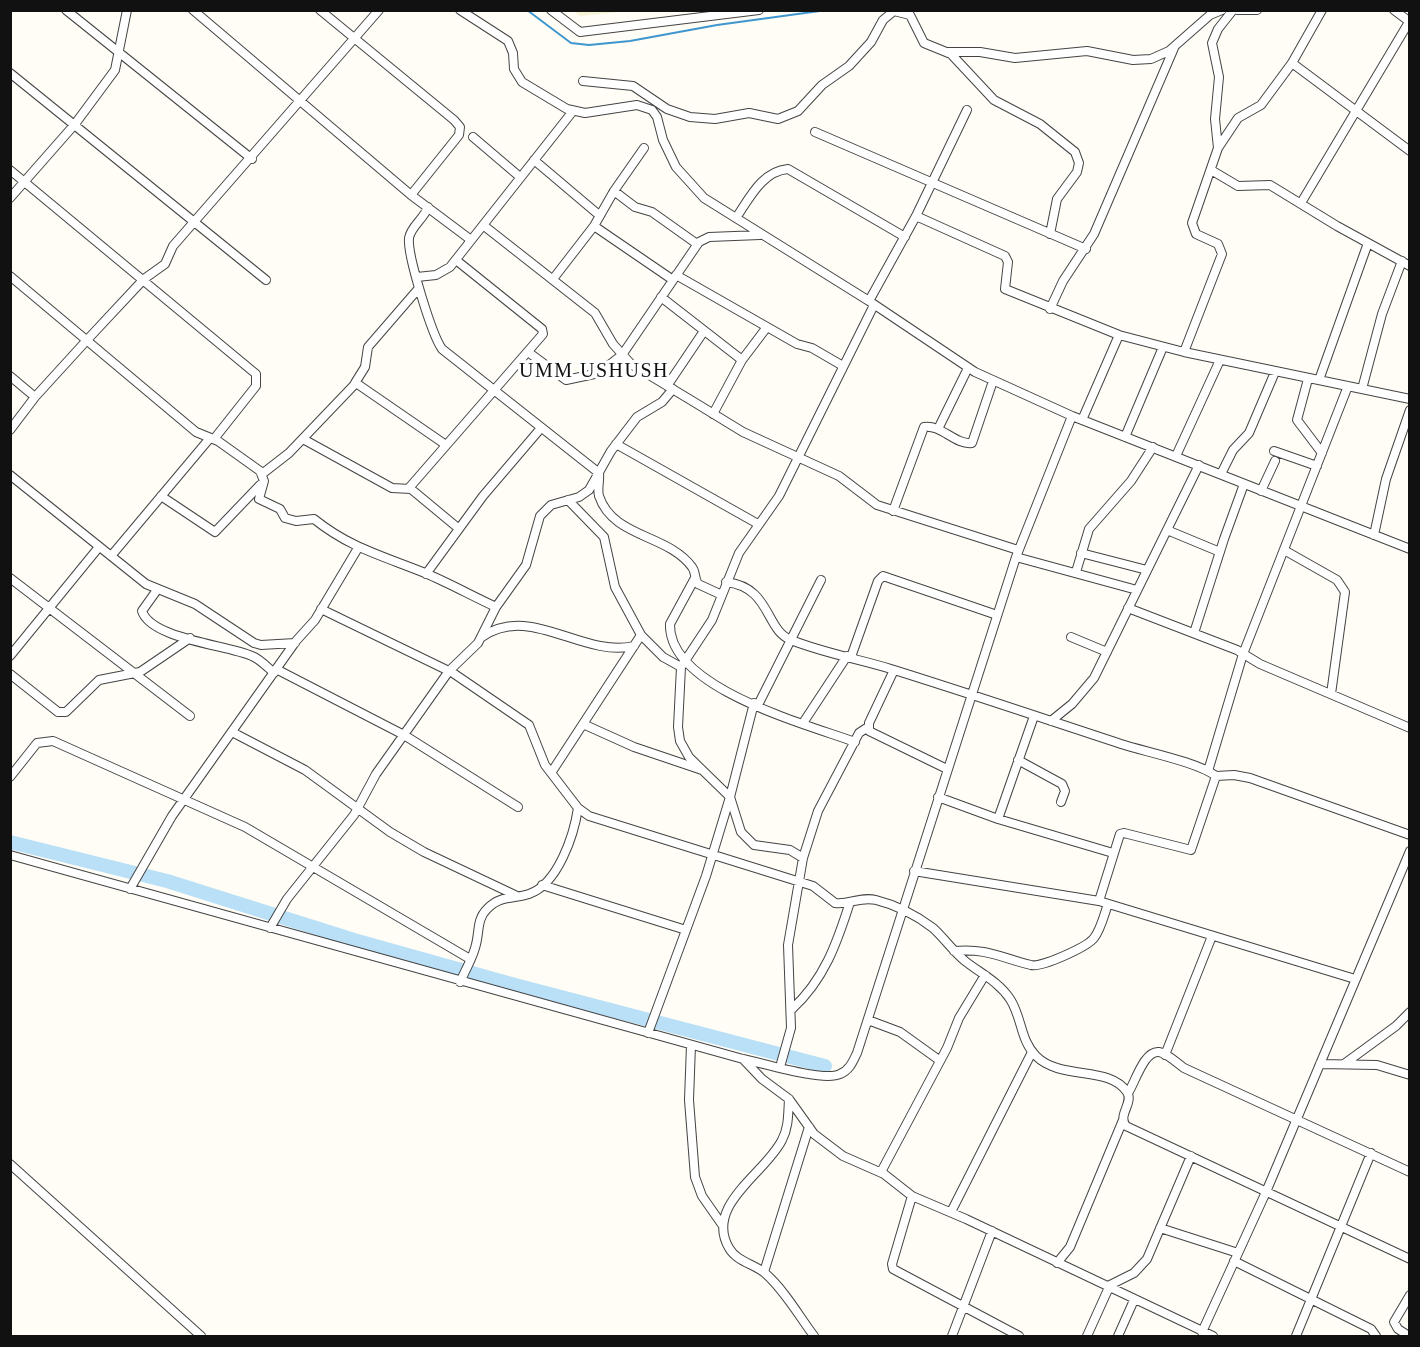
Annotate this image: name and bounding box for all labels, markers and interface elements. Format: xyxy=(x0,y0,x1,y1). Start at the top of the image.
district label: UMM USHUSH xyxy=(519,360,669,384)

